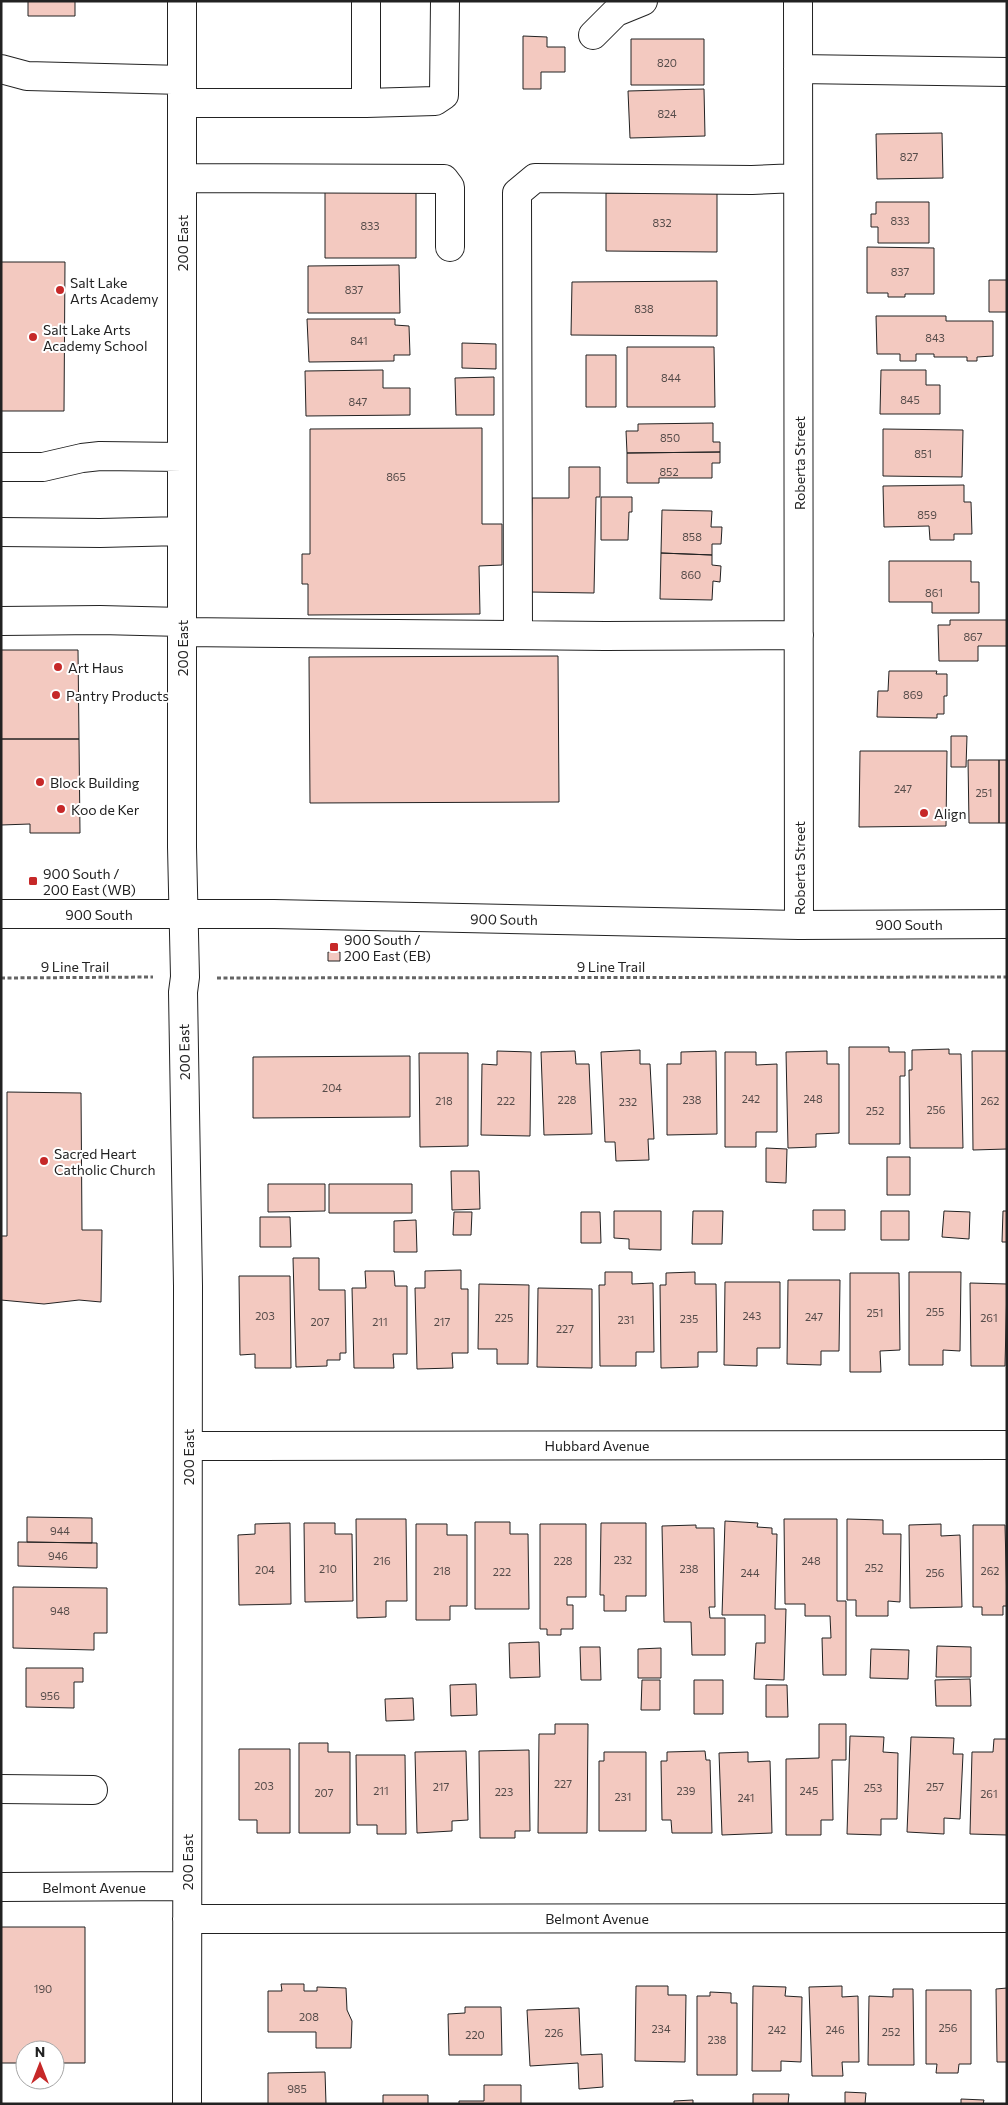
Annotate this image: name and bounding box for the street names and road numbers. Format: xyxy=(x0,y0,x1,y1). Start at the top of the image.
street label: 200 East xyxy=(174,215,191,271)
street label: Roberta Street xyxy=(791,416,808,510)
street label: 200 East xyxy=(174,620,191,676)
street label: Roberta Street xyxy=(791,821,808,915)
street label: 900 South xyxy=(65,906,133,923)
street label: 900 South xyxy=(470,910,538,928)
street label: 900 South xyxy=(875,916,943,933)
street label: 9 Line Trail xyxy=(41,958,109,975)
street label: 9 Line Trail xyxy=(577,958,645,975)
street label: 200 East xyxy=(175,1023,193,1080)
street label: 200 East xyxy=(180,1429,197,1485)
street label: Hubbard Avenue xyxy=(545,1437,649,1454)
street label: 200 East xyxy=(179,1834,196,1890)
street label: Belmont Avenue xyxy=(42,1879,146,1896)
street label: Belmont Avenue xyxy=(545,1910,649,1927)

